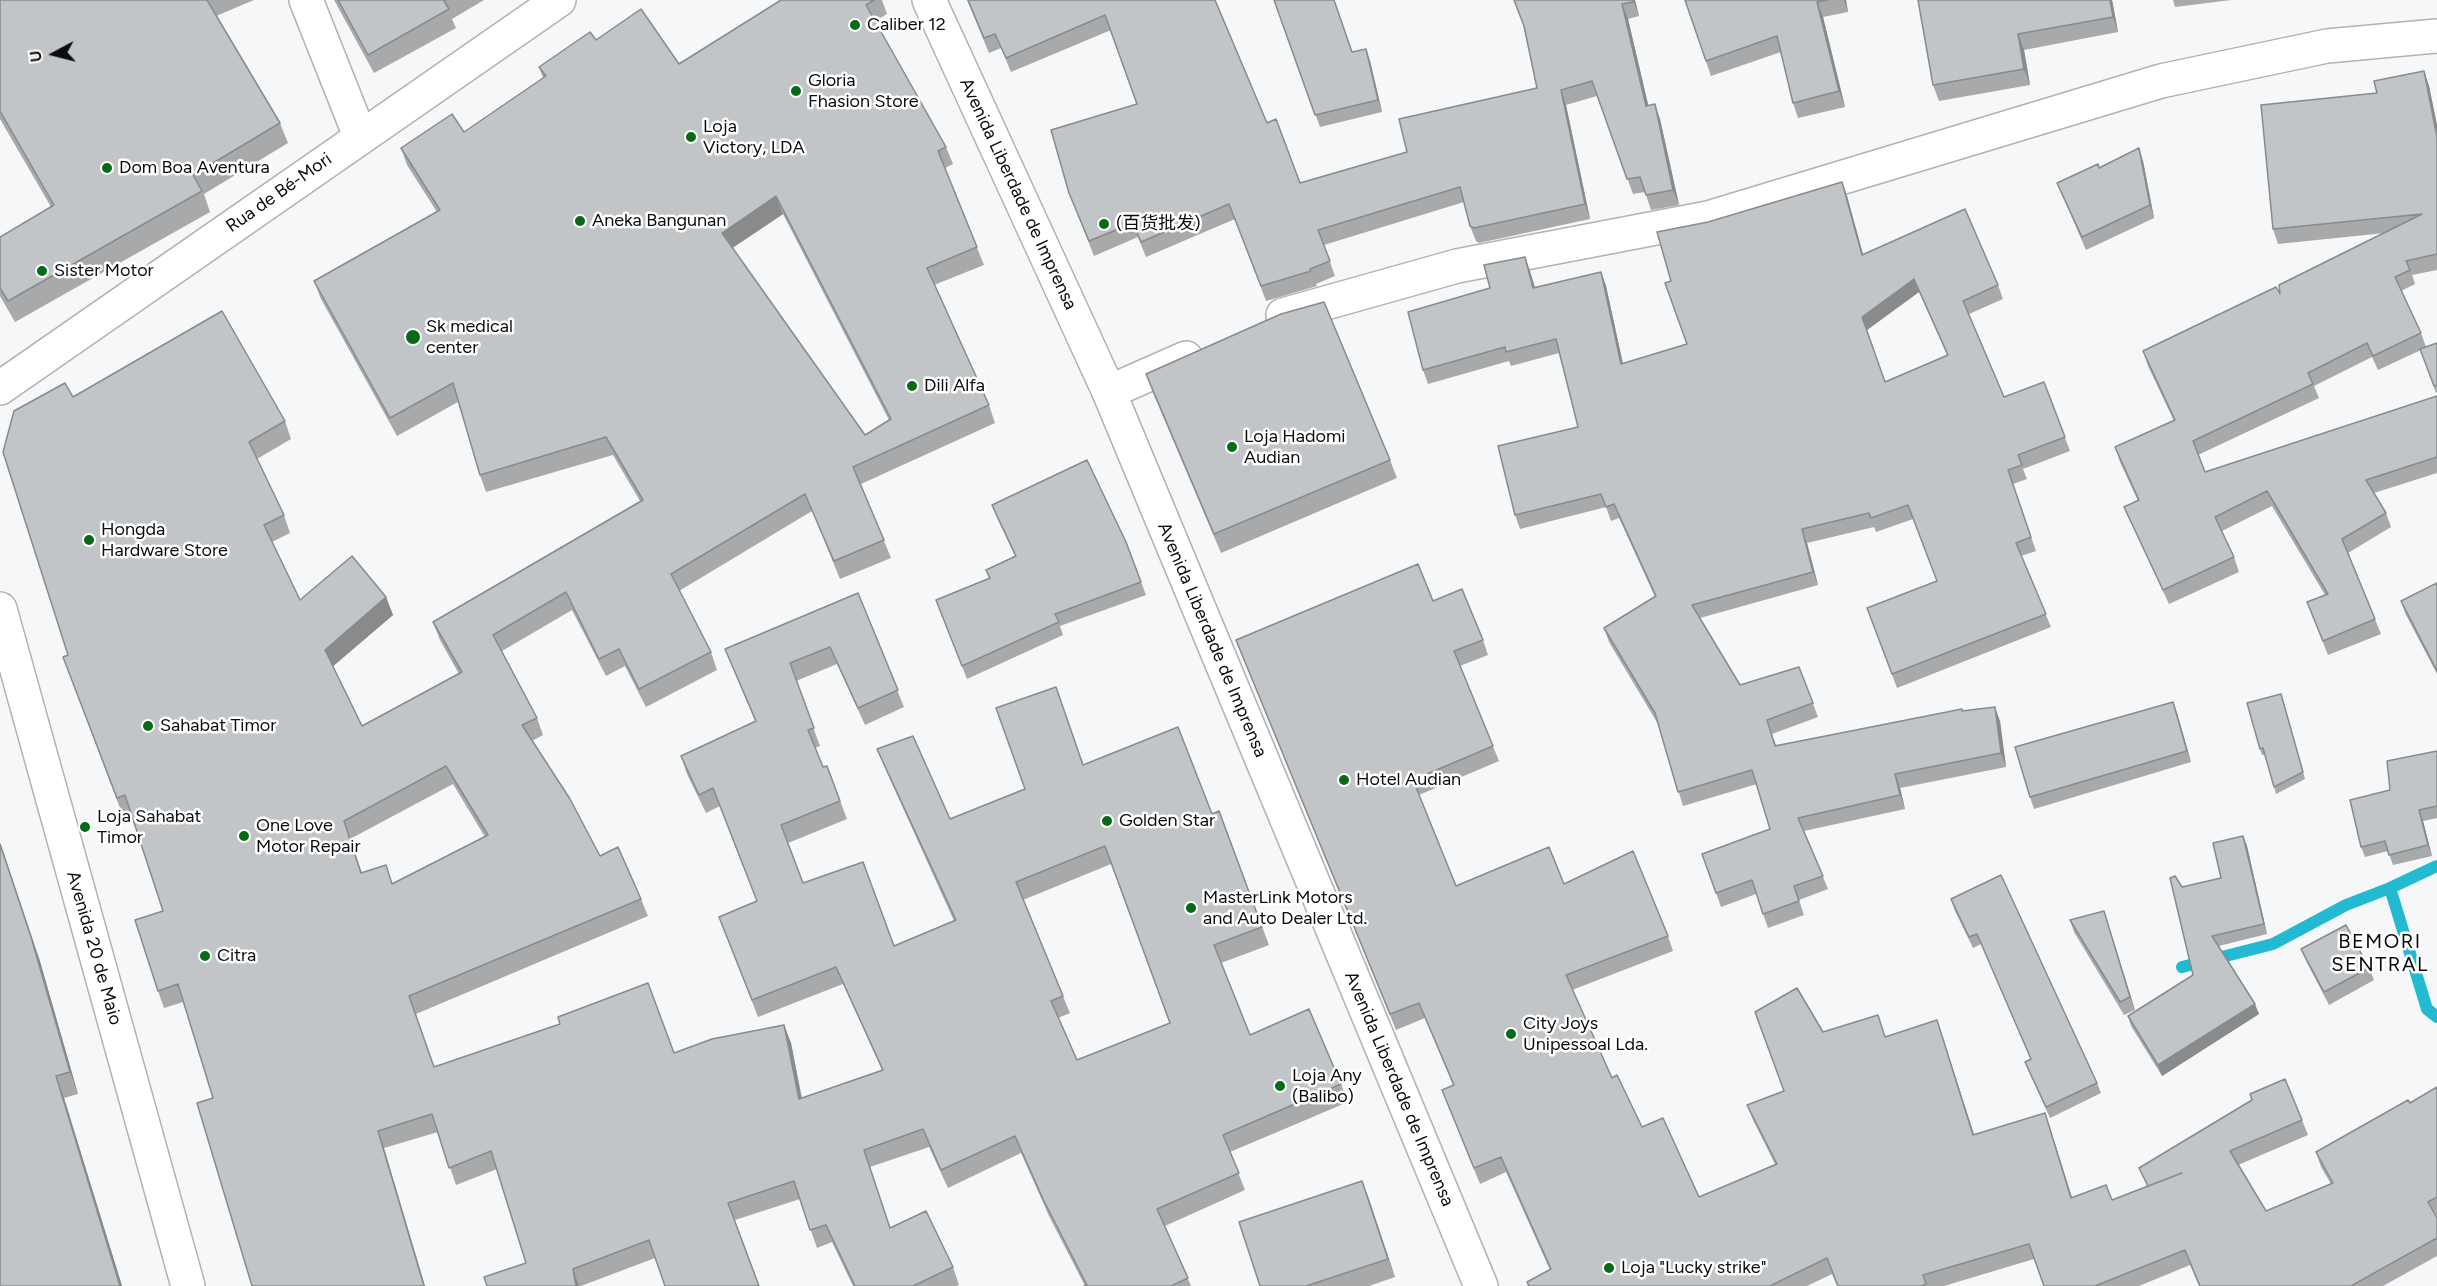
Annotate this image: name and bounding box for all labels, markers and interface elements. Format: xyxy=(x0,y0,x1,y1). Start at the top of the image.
place label: Caliber 12 xyxy=(867,14,946,36)
marker: Caliber 12 xyxy=(848,18,862,32)
north arrow xyxy=(24,24,84,84)
text: U xyxy=(26,50,46,63)
place label: Gloria Fhasion Store xyxy=(808,70,919,112)
street label: Avenida Liberdade de Imprensa xyxy=(955,75,1081,313)
marker: Gloria Fhasion Store xyxy=(789,84,803,98)
place label: Loja Victory, LDA xyxy=(703,116,805,158)
marker: Loja Victory, LDA xyxy=(684,130,698,144)
street label: Rua de Bé-Mori xyxy=(222,149,336,237)
place label: Dom Boa Aventura xyxy=(119,157,270,179)
marker: Dom Boa Aventura xyxy=(100,161,114,175)
place label: Aneka Bangunan xyxy=(592,210,726,232)
place label: (百货批发) xyxy=(1116,213,1201,235)
marker: Aneka Bangunan xyxy=(573,214,587,228)
marker: (百货批发) xyxy=(1097,217,1111,231)
place label: Sister Motor xyxy=(54,260,154,282)
marker: Sister Motor xyxy=(35,264,49,278)
place label: Sk medical center xyxy=(426,316,513,358)
marker: Sk medical center xyxy=(404,328,422,346)
place label: Dili Alfa xyxy=(924,375,985,397)
marker: Dili Alfa xyxy=(905,379,919,393)
place label: Loja Hadomi Audian xyxy=(1244,426,1345,468)
marker: Loja Hadomi Audian xyxy=(1225,440,1239,454)
place label: Hongda Hardware Store xyxy=(101,519,228,562)
street label: Avenida Liberdade de Imprensa xyxy=(1153,519,1271,761)
marker: Hongda Hardware Store xyxy=(82,533,96,547)
place label: Sahabat Timor xyxy=(160,715,276,737)
marker: Sahabat Timor xyxy=(141,719,155,733)
place label: Hotel Audian xyxy=(1356,769,1461,791)
marker: Hotel Audian xyxy=(1337,773,1351,787)
place label: Loja Sahabat Timor xyxy=(97,806,201,848)
place label: Golden Star xyxy=(1119,810,1215,832)
marker: Golden Star xyxy=(1100,814,1114,828)
place label: One Love Motor Repair xyxy=(256,815,361,858)
marker: Loja Sahabat Timor xyxy=(78,820,92,834)
marker: One Love Motor Repair xyxy=(237,829,251,843)
street label: Avenida 20 de Maio xyxy=(62,868,126,1028)
place label: MasterLink Motors and Auto Dealer Ltd. xyxy=(1203,887,1367,930)
marker: MasterLink Motors and Auto Dealer Ltd. xyxy=(1184,901,1198,915)
district label: BEMORI SENTRAL xyxy=(2331,930,2429,977)
place label: Citra xyxy=(217,945,256,967)
marker: Citra xyxy=(198,949,212,963)
street label: Avenida Liberdade de Imprensa xyxy=(1340,968,1458,1210)
place label: City Joys Unipessoal Lda. xyxy=(1523,1013,1648,1056)
marker: City Joys Unipessoal Lda. xyxy=(1504,1027,1518,1041)
place label: Loja Any (Balibo) xyxy=(1292,1065,1362,1108)
marker: Loja Any (Balibo) xyxy=(1273,1079,1287,1093)
place label: Loja "Lucky strike" xyxy=(1621,1257,1766,1279)
marker: Loja "Lucky strike" xyxy=(1602,1261,1616,1275)

